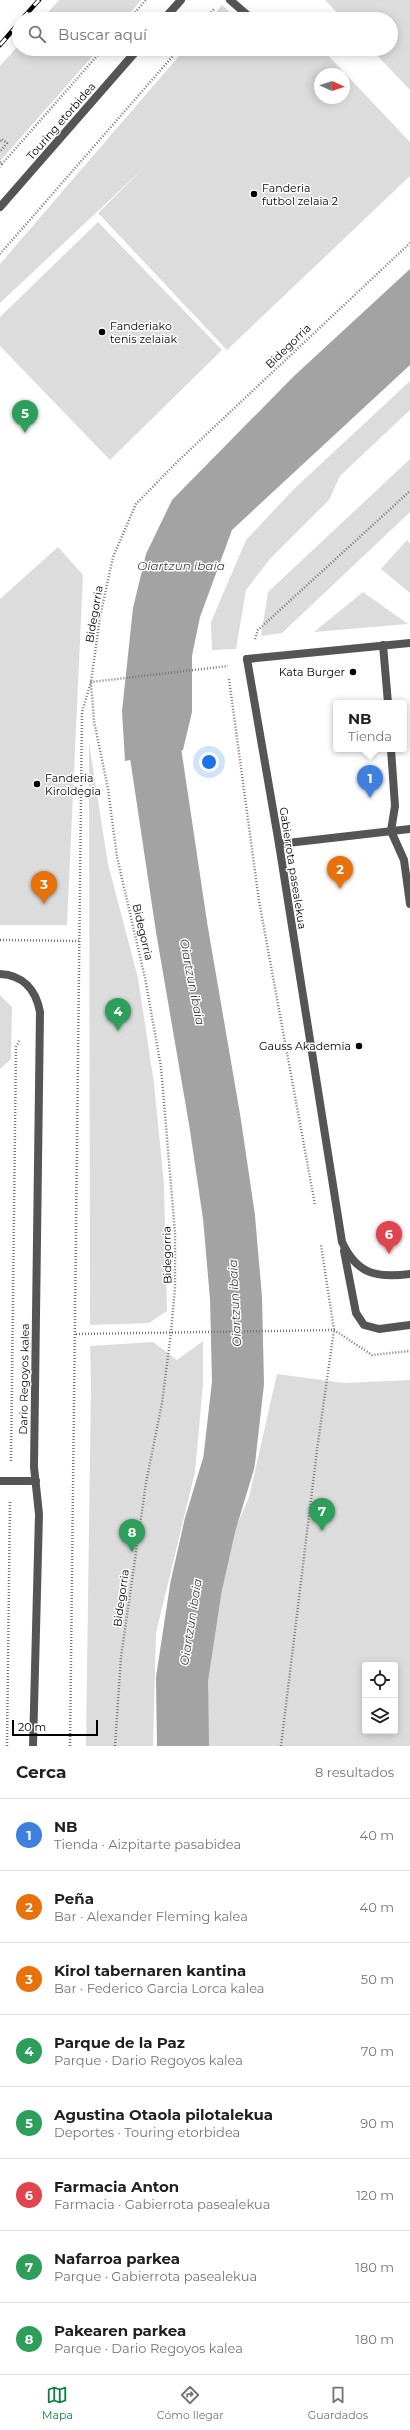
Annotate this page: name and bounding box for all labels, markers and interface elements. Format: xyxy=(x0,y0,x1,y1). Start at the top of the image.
search box xyxy=(12,12,398,56)
icon: search xyxy=(26,23,48,45)
text: Buscar aquí xyxy=(58,25,147,44)
north arrow xyxy=(314,68,350,104)
street label: Touring etorbidea xyxy=(24,79,98,163)
place label: Fanderia futbol zelaia 2 xyxy=(262,181,338,208)
marker: Fanderia futbol zelaia 2 xyxy=(249,189,259,199)
place label: Fanderiako tenis zelaiak xyxy=(110,319,178,346)
street label: Bidegorria xyxy=(262,321,314,371)
marker: Fanderiako tenis zelaiak xyxy=(97,327,107,337)
pin: 5 xyxy=(12,400,38,433)
water label: Oiartzun ibaia xyxy=(137,558,225,573)
street label: Bidegorria xyxy=(82,584,106,644)
place label: Kata Burger xyxy=(279,665,345,679)
marker: Kata Burger xyxy=(348,667,358,677)
popup xyxy=(333,700,407,752)
text: NB xyxy=(348,709,372,728)
text: Tienda xyxy=(348,728,392,744)
your location xyxy=(199,752,219,772)
pin: 1 xyxy=(357,765,383,798)
place label: Fanderia Kiroldegia xyxy=(45,771,101,798)
marker: Fanderia Kiroldegia xyxy=(32,779,42,789)
street label: Gabierrota pasealekua xyxy=(276,806,310,930)
pin: 2 xyxy=(327,856,353,889)
pin: 3 xyxy=(31,871,57,904)
street label: Bidegorria xyxy=(130,902,156,962)
water label: Oiartzun ibaia xyxy=(177,937,208,1026)
pin: 4 xyxy=(105,998,131,1031)
place label: Gauss Akademia xyxy=(259,1039,351,1053)
marker: Gauss Akademia xyxy=(354,1041,364,1051)
pin: 6 xyxy=(376,1221,402,1254)
street label: Bidegorria xyxy=(159,1226,175,1284)
water label: Oiartzun ibaia xyxy=(225,1259,244,1347)
street label: Dario Regoyos kalea xyxy=(16,1323,32,1435)
pin: 7 xyxy=(309,1498,335,1531)
pin: 8 xyxy=(119,1519,145,1552)
street label: Bidegorria xyxy=(110,1568,132,1628)
water label: Oiartzun ibaia xyxy=(176,1577,205,1666)
map controls xyxy=(362,1662,398,1734)
button: locate xyxy=(362,1662,398,1698)
button: layers xyxy=(362,1698,398,1734)
scale bar xyxy=(12,1718,98,1737)
text: 20 m xyxy=(18,1720,46,1734)
text: Cerca xyxy=(16,1762,66,1782)
text: 8 resultados xyxy=(315,1764,394,1780)
text: NB xyxy=(54,1817,78,1836)
text: 1 xyxy=(26,1827,32,1843)
text: 40 m xyxy=(360,1827,394,1843)
text: Tienda · Aizpitarte pasabidea xyxy=(54,1836,241,1852)
text: Peña xyxy=(54,1889,94,1908)
text: 2 xyxy=(25,1899,33,1915)
text: 40 m xyxy=(360,1899,394,1915)
text: Bar · Alexander Fleming kalea xyxy=(54,1908,248,1924)
text: Kirol tabernaren kantina xyxy=(54,1961,246,1980)
text: 3 xyxy=(25,1971,33,1987)
text: 50 m xyxy=(361,1971,394,1987)
text: Bar · Federico Garcia Lorca kalea xyxy=(54,1980,265,1996)
text: Parque de la Paz xyxy=(54,2033,185,2052)
text: 4 xyxy=(25,2043,33,2059)
text: 70 m xyxy=(361,2043,394,2059)
text: Parque · Dario Regoyos kalea xyxy=(54,2052,243,2068)
text: Agustina Otaola pilotalekua xyxy=(54,2105,273,2124)
text: 5 xyxy=(25,2115,33,2131)
text: 90 m xyxy=(360,2115,394,2131)
text: Deportes · Touring etorbidea xyxy=(54,2124,240,2140)
text: Farmacia Anton xyxy=(54,2177,179,2196)
text: 6 xyxy=(25,2187,33,2203)
text: 120 m xyxy=(356,2187,394,2203)
text: Farmacia · Gabierrota pasealekua xyxy=(54,2196,270,2212)
text: Nafarroa parkea xyxy=(54,2249,180,2268)
text: 7 xyxy=(25,2259,33,2275)
text: 180 m xyxy=(355,2259,394,2275)
text: Parque · Gabierrota pasealekua xyxy=(54,2268,257,2284)
text: Pakearen parkea xyxy=(54,2321,186,2340)
text: 8 xyxy=(25,2331,33,2347)
text: 180 m xyxy=(355,2331,394,2347)
text: Parque · Dario Regoyos kalea xyxy=(54,2340,243,2356)
tab: Mapa xyxy=(42,2384,73,2422)
tab: Cómo llegar xyxy=(157,2384,224,2422)
tab: Guardados xyxy=(308,2384,368,2422)

